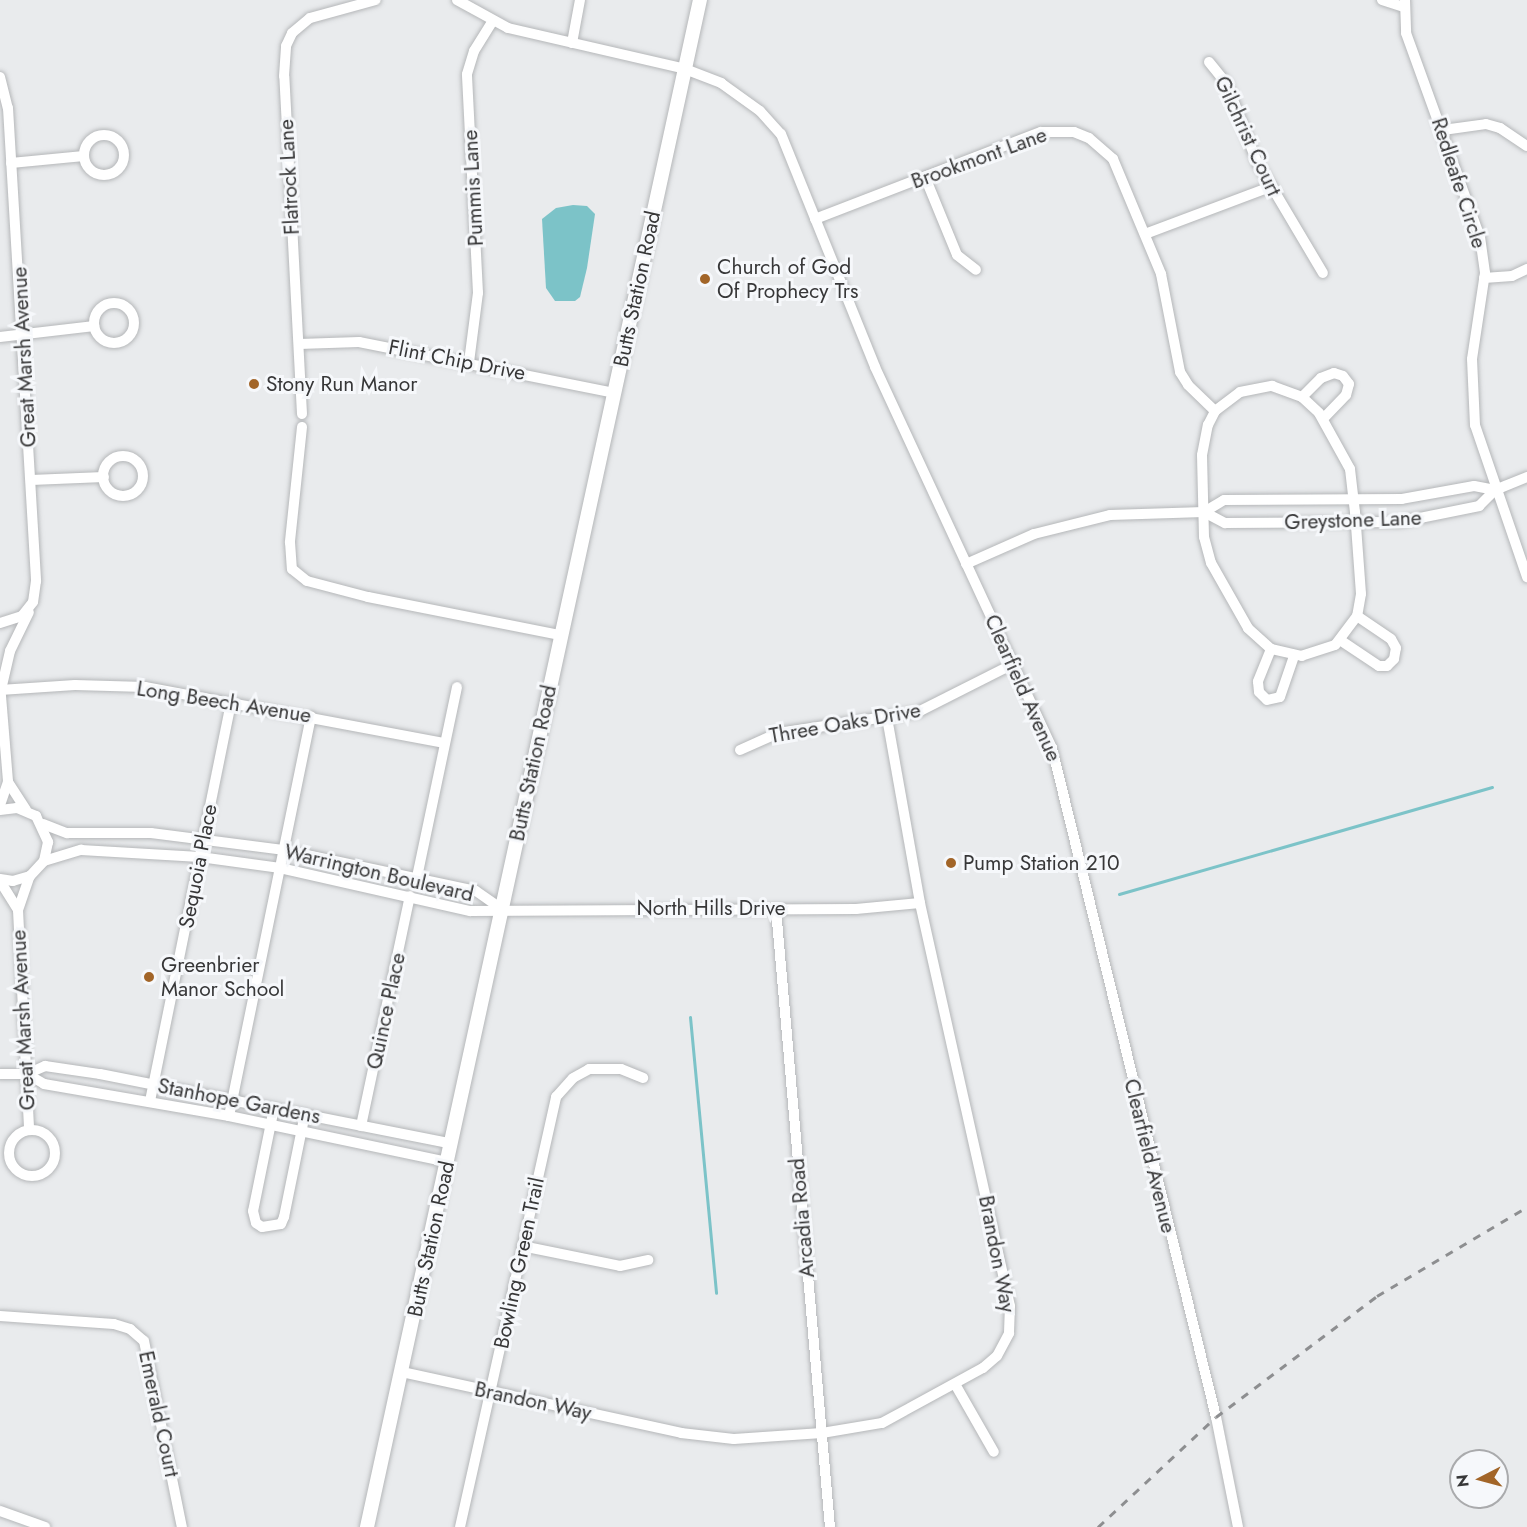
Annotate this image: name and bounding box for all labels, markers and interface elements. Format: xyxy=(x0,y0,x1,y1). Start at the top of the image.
street label: Gilchrist Court xyxy=(1209,72,1287,200)
street label: Redleafe Circle xyxy=(1426,115,1492,251)
street label: Flatrock Lane xyxy=(273,119,305,235)
street label: Brookmont Lane xyxy=(908,122,1050,194)
street label: Pummis Lane xyxy=(457,129,489,247)
street label: Butts Station Road xyxy=(608,209,666,369)
place label: Church of God Of Prophecy Trs xyxy=(717,254,858,304)
street label: Great Marsh Avenue xyxy=(7,266,41,448)
marker: Church of God Of Prophecy Trs xyxy=(698,272,712,286)
street label: Flint Chip Drive xyxy=(386,334,528,386)
place label: Stony Run Manor xyxy=(266,371,417,397)
marker: Stony Run Manor xyxy=(247,377,261,391)
street label: Greystone Lane xyxy=(1284,505,1422,535)
street label: Clearfield Avenue xyxy=(979,611,1067,765)
street label: Long Beech Avenue xyxy=(135,676,313,728)
street label: Butts Station Road xyxy=(504,683,562,843)
street label: Three Oaks Drive xyxy=(767,697,923,749)
street label: Sequoia Place xyxy=(174,802,222,930)
street label: Warrington Boulevard xyxy=(282,839,476,907)
place label: Pump Station 210 xyxy=(963,850,1120,876)
marker: Pump Station 210 xyxy=(944,856,958,870)
street label: North Hills Drive xyxy=(637,895,785,921)
street label: Great Marsh Avenue xyxy=(6,929,40,1111)
street label: Quince Place xyxy=(361,950,411,1072)
place label: Greenbrier Manor School xyxy=(161,952,284,1002)
marker: Greenbrier Manor School xyxy=(142,970,156,984)
street label: Stanhope Gardens xyxy=(156,1073,322,1129)
street label: Clearfield Avenue xyxy=(1119,1076,1181,1236)
street label: Arcadia Road xyxy=(784,1157,820,1279)
street label: Butts Station Road xyxy=(402,1159,460,1319)
street label: Bowling Green Trail xyxy=(489,1175,549,1351)
street label: Brandon Way xyxy=(973,1193,1021,1315)
street label: Emerald Court xyxy=(133,1349,185,1479)
street label: Brandon Way xyxy=(472,1376,594,1426)
north arrow xyxy=(1449,1449,1509,1509)
text: N xyxy=(1450,1473,1475,1488)

